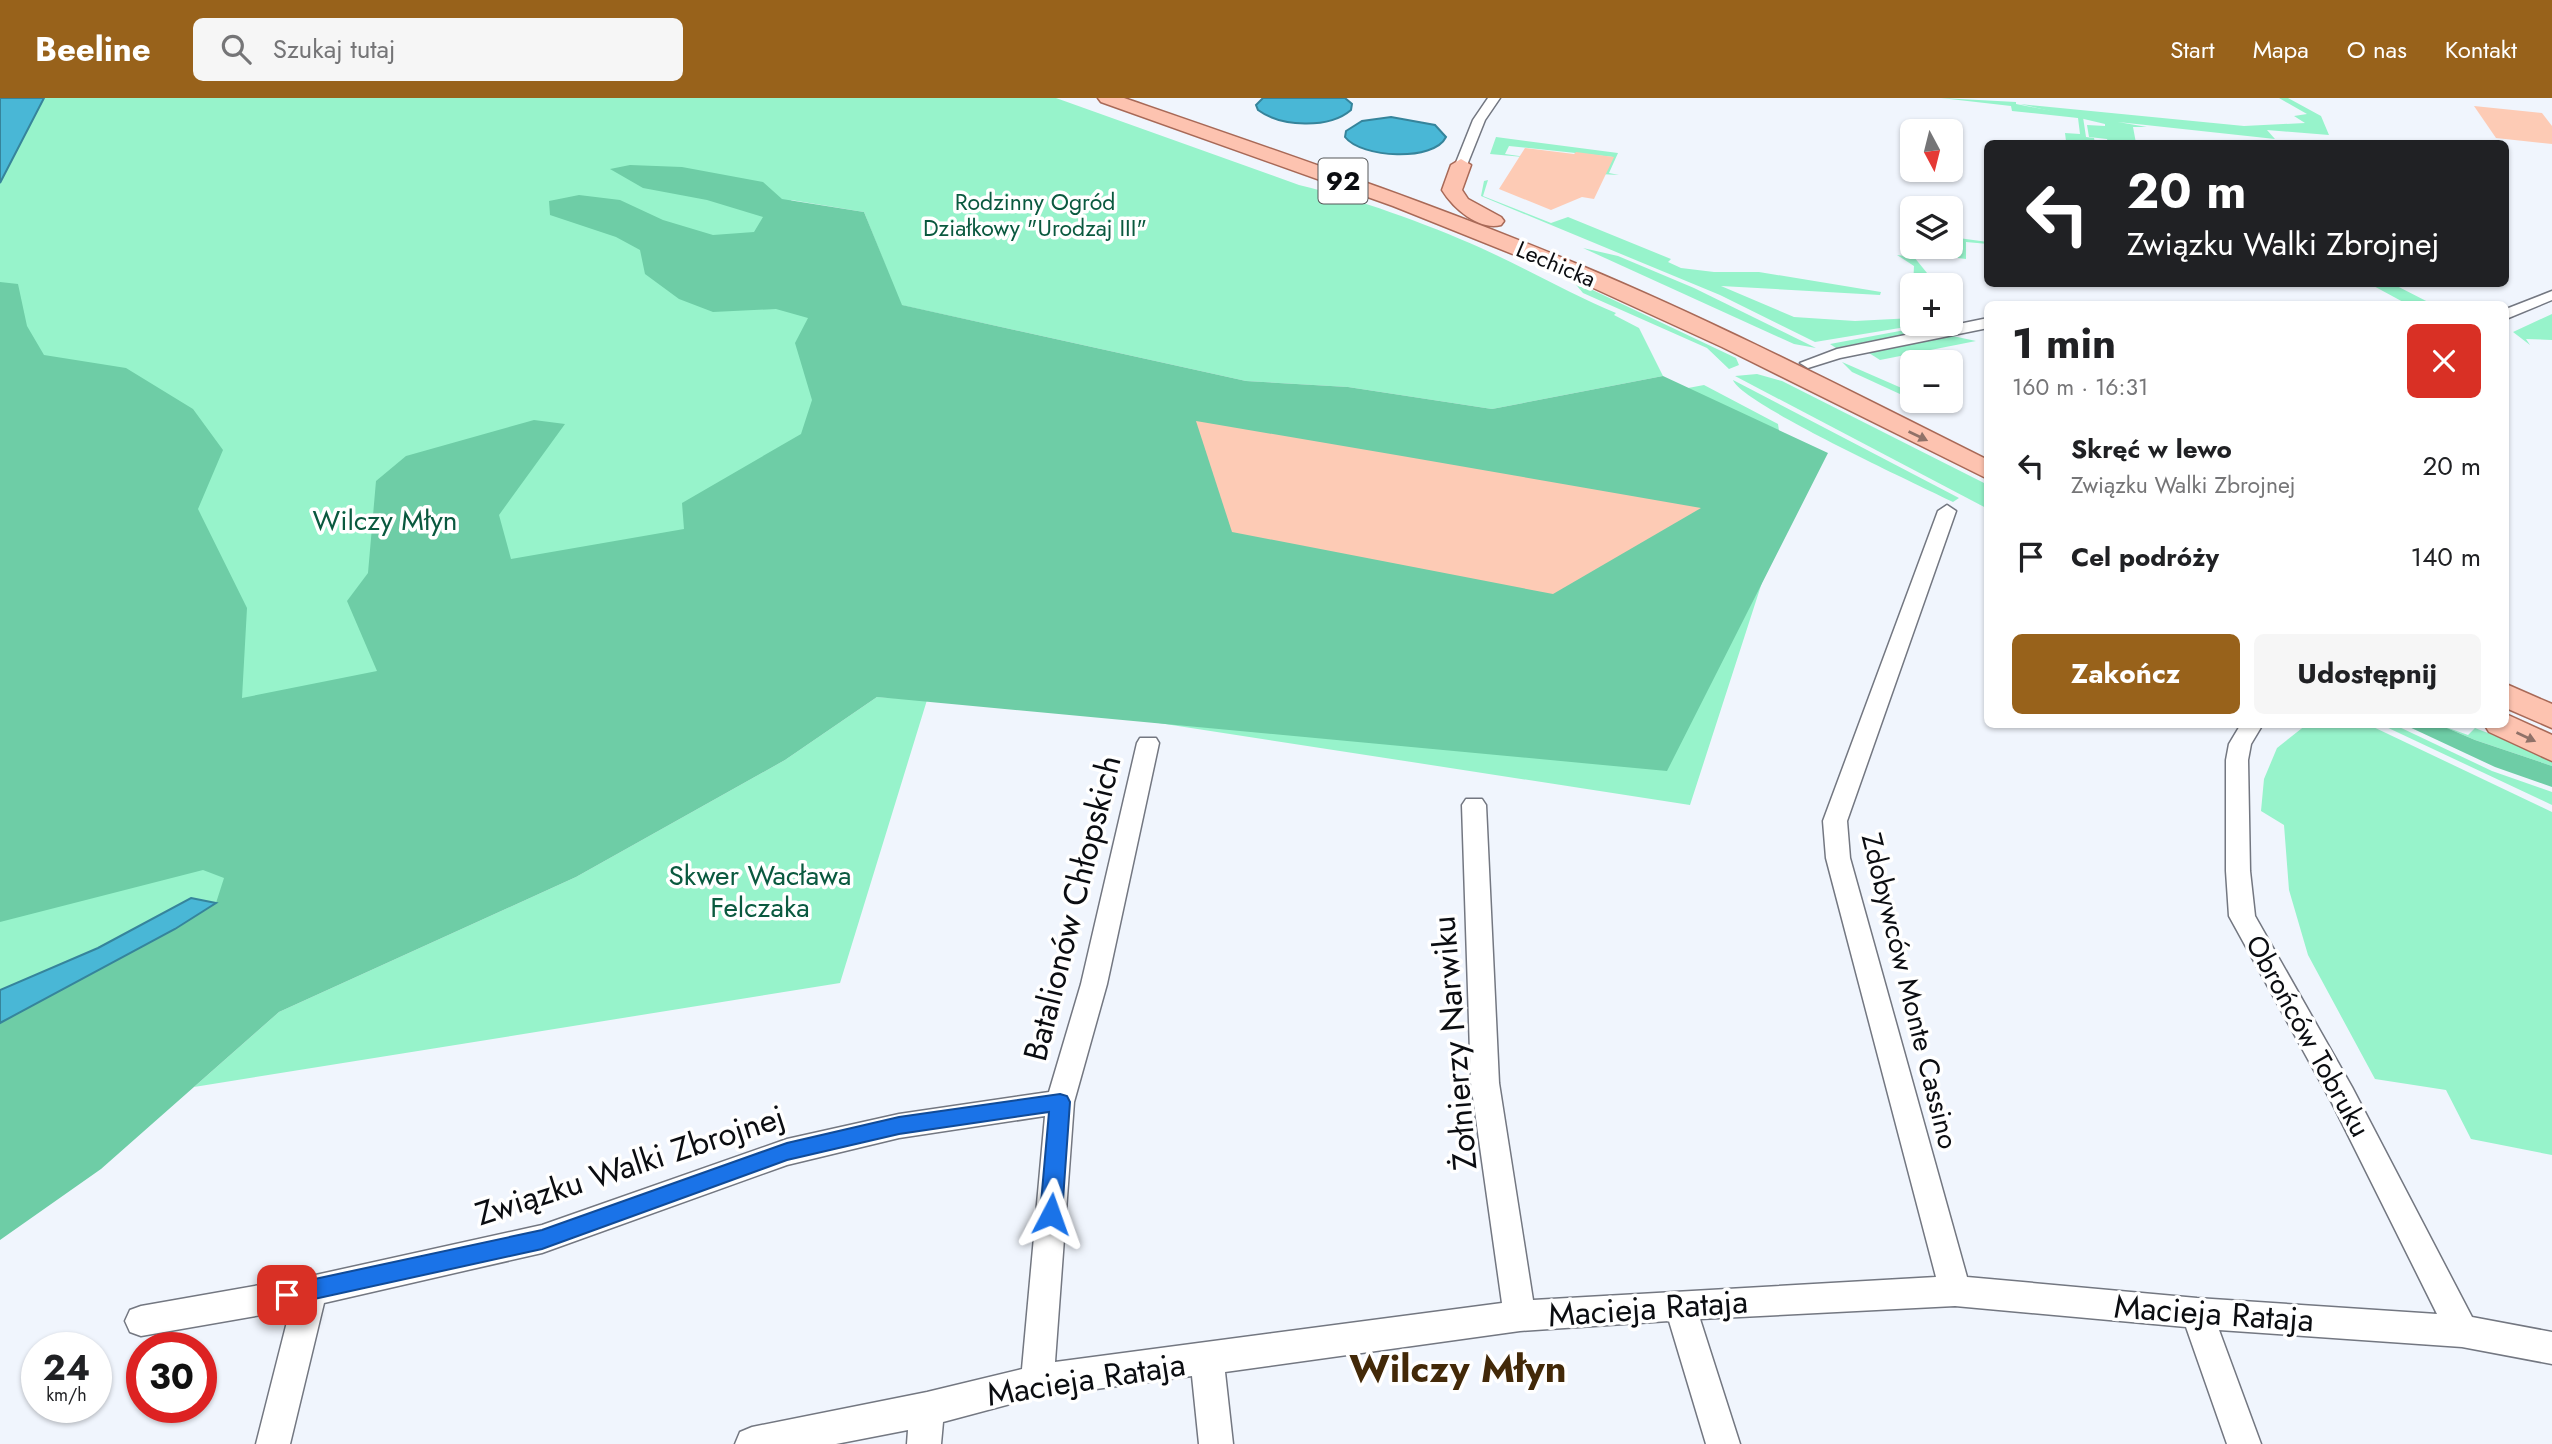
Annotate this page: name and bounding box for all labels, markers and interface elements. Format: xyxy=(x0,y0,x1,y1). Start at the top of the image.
search box xyxy=(193,18,683,81)
text: Beeline xyxy=(35,26,151,73)
icon: search xyxy=(217,30,255,68)
text: Szukaj tutaj xyxy=(273,30,396,68)
text: Start xyxy=(2170,32,2215,67)
text: Mapa xyxy=(2253,32,2309,67)
text: O nas xyxy=(2347,32,2407,67)
text: Kontakt xyxy=(2445,32,2517,67)
north arrow xyxy=(1900,119,1964,182)
map controls xyxy=(1900,119,1963,413)
text: 20 m xyxy=(2127,156,2246,226)
road number: 92 xyxy=(1318,158,1368,204)
icon: left xyxy=(2012,168,2103,259)
park label: Rodzinny Ogród Działkowy "Urodzaj III" xyxy=(923,185,1147,245)
button: layers xyxy=(1900,196,1963,259)
text: Związku Walki Zbrojnej xyxy=(2127,221,2439,267)
street label: Lechicka xyxy=(1511,232,1601,296)
button: + xyxy=(1900,273,1963,336)
text: 1 min xyxy=(2012,313,2116,374)
button: close xyxy=(2407,324,2481,398)
button: − xyxy=(1900,350,1963,413)
text: 160 m · 16:31 xyxy=(2012,370,2148,404)
one-way arrow xyxy=(1908,430,1928,441)
text: Skręć w lewo xyxy=(2071,430,2232,468)
icon: left xyxy=(2012,447,2050,485)
text: 20 m xyxy=(2423,447,2481,485)
text: Związku Walki Zbrojnej xyxy=(2071,468,2296,502)
park label: Wilczy Młyn xyxy=(313,500,458,541)
icon: arrive xyxy=(2012,538,2050,576)
text: Cel podróży xyxy=(2071,538,2219,576)
text: 140 m xyxy=(2410,538,2481,576)
button: Zakończ xyxy=(2012,634,2240,714)
button: Udostępnij xyxy=(2254,634,2481,714)
one-way arrow xyxy=(2516,731,2536,742)
street label: Batalionów Chłopskich xyxy=(1011,750,1133,1066)
street label: Zdobywców Monte Cassino xyxy=(1851,829,1969,1153)
park label: Skwer Wacława Felczaka xyxy=(668,855,852,928)
street label: Żołnierzy Narwiku xyxy=(1419,914,1489,1172)
street label: Obrońców Tobruku xyxy=(2235,927,2381,1145)
street label: Związku Walki Zbrojnej xyxy=(469,1093,791,1237)
position arrow xyxy=(1014,1177,1088,1251)
pin xyxy=(257,1265,317,1325)
icon: arrive xyxy=(268,1276,306,1314)
street label: Macieja Rataja xyxy=(1546,1278,1750,1338)
street label: Macieja Rataja xyxy=(2112,1283,2316,1343)
speed limit sign: 30 xyxy=(126,1332,217,1423)
street label: Macieja Rataja xyxy=(983,1340,1189,1418)
district label: Wilczy Młyn xyxy=(1349,1341,1567,1396)
text: 24 xyxy=(43,1343,90,1393)
text: km/h xyxy=(46,1382,87,1408)

